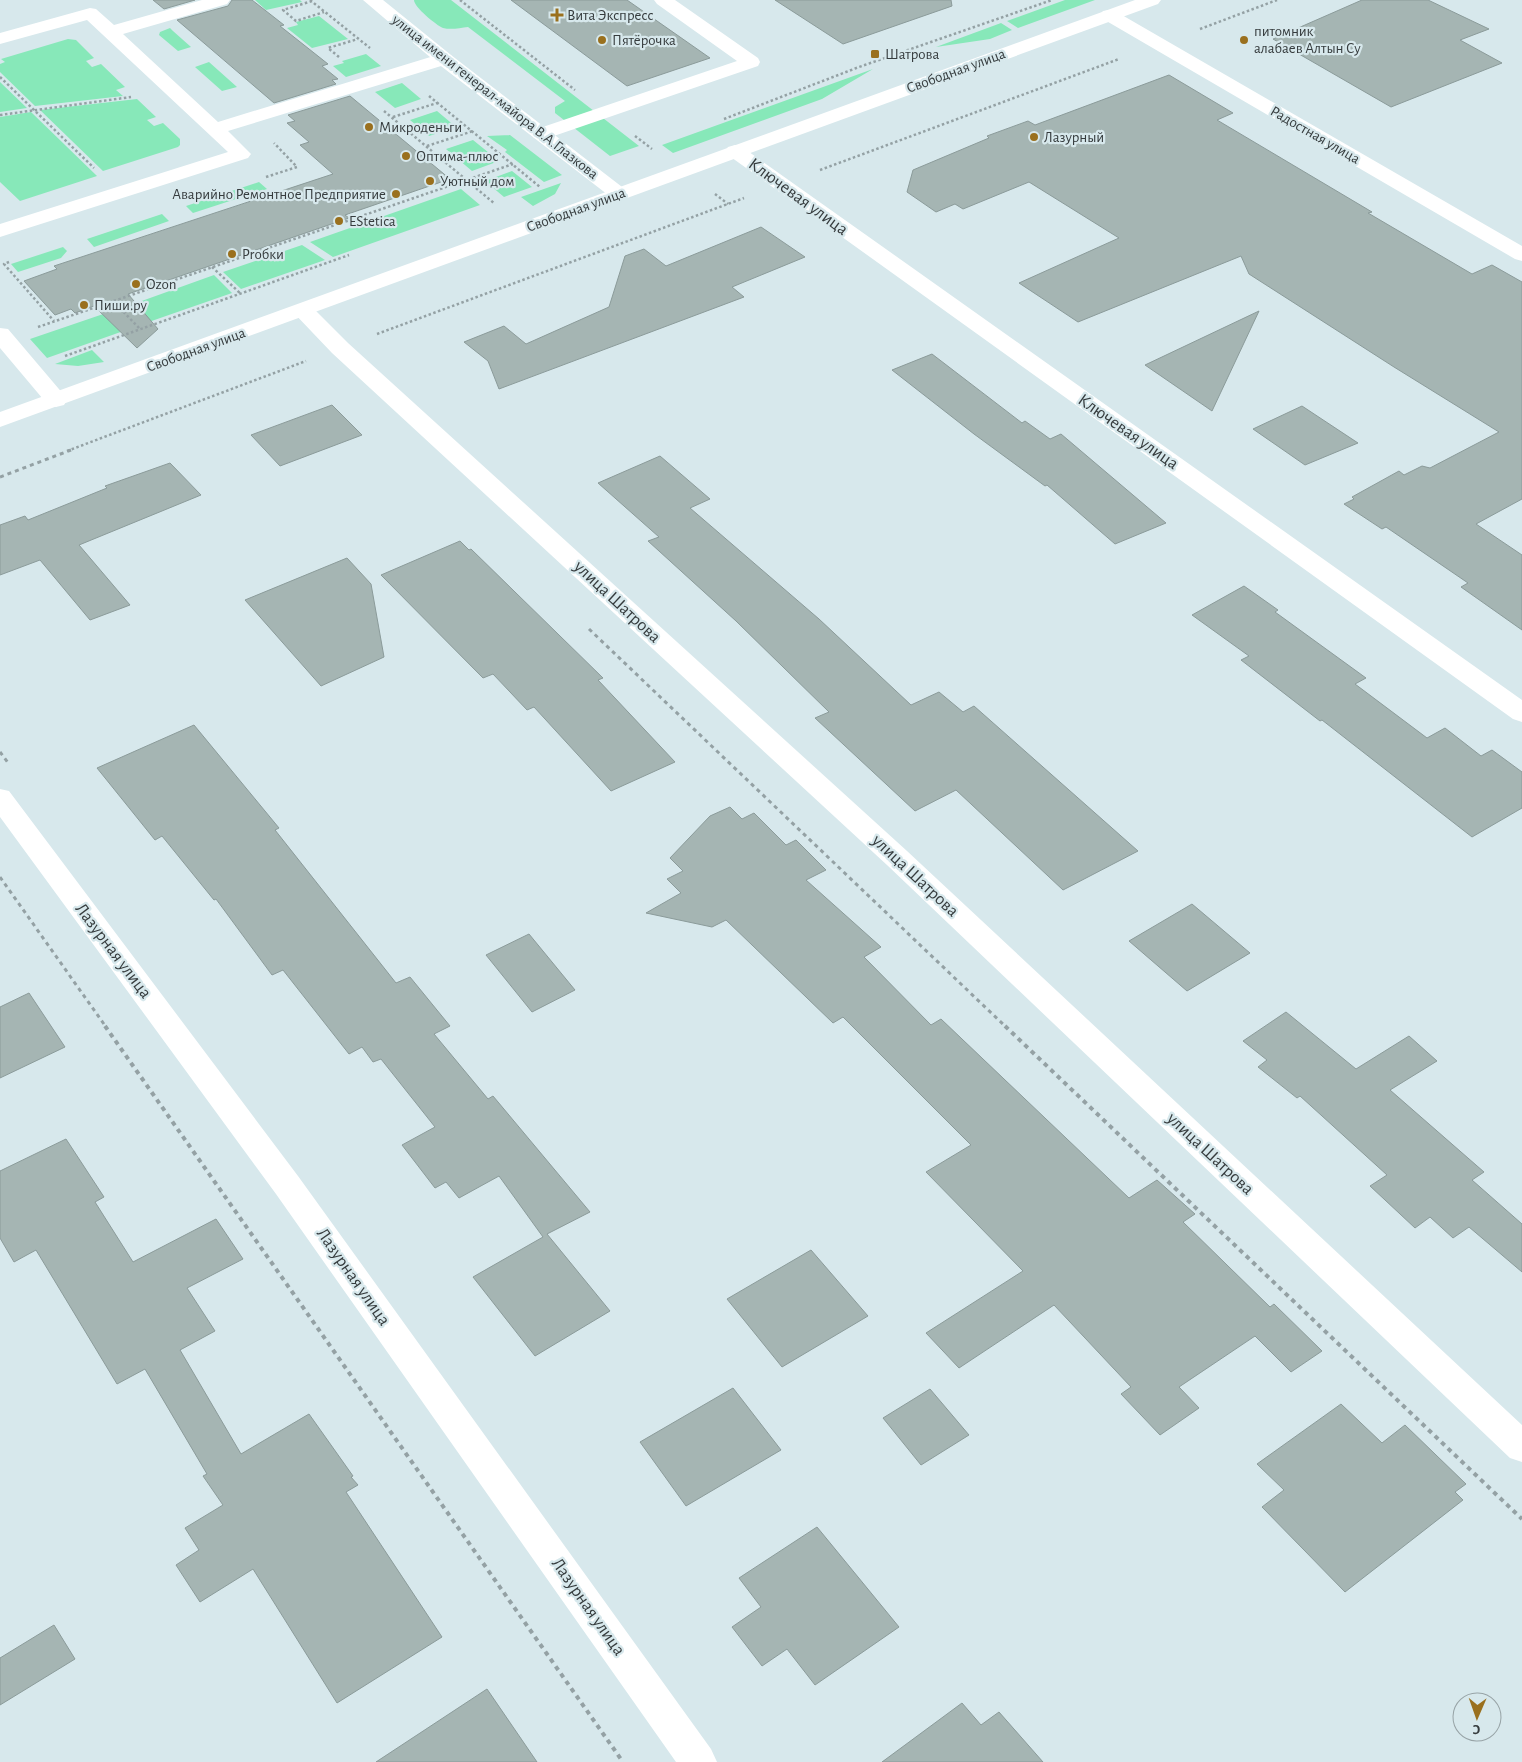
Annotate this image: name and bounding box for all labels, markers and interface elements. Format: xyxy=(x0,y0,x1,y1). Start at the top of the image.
place label: Вита Экспресс xyxy=(567,8,654,23)
marker: Вита Экспресс xyxy=(551,9,563,21)
street label: улица имени генерал-майора В.А.Глазкова xyxy=(388,11,601,182)
place label: питомник алабаев Алтын Су xyxy=(1254,24,1361,56)
place label: Пятёрочка xyxy=(612,33,676,48)
marker: Пятёрочка xyxy=(596,34,608,46)
marker: питомник алабаев Алтын Су xyxy=(1238,34,1250,46)
street label: Свободная улица xyxy=(904,46,1008,96)
place label: Шатрова xyxy=(885,47,939,62)
marker: Шатрова xyxy=(869,48,881,60)
street label: Радостная улица xyxy=(1268,103,1362,167)
place label: Микроденьги xyxy=(379,120,462,135)
marker: Микроденьги xyxy=(363,121,375,133)
place label: Лазурный xyxy=(1044,130,1104,145)
marker: Лазурный xyxy=(1028,131,1040,143)
place label: Оптима-плюс xyxy=(416,149,499,164)
marker: Оптима-плюс xyxy=(400,150,412,162)
street label: Ключевая улица xyxy=(745,155,851,239)
place label: Уютный дом xyxy=(440,174,514,189)
marker: Уютный дом xyxy=(424,175,436,187)
street label: Свободная улица xyxy=(524,185,628,235)
place label: Аварийно Ремонтное Предприятие xyxy=(172,187,386,202)
marker: Аварийно Ремонтное Предприятие xyxy=(390,188,402,200)
place label: EStetica xyxy=(349,214,396,229)
marker: EStetica xyxy=(333,215,345,227)
place label: Proбки xyxy=(242,247,284,262)
marker: Proбки xyxy=(226,248,238,260)
place label: Ozon xyxy=(146,277,176,292)
marker: Ozon xyxy=(130,278,142,290)
place label: Пиши.ру xyxy=(94,298,147,313)
marker: Пиши.ру xyxy=(78,299,90,311)
street label: Свободная улица xyxy=(144,325,248,375)
street label: Ключевая улица xyxy=(1075,391,1181,473)
street label: улица Шатрова xyxy=(570,557,664,646)
street label: улица Шатрова xyxy=(868,831,962,920)
street label: Лазурная улица xyxy=(71,900,155,1002)
street label: улица Шатрова xyxy=(1163,1109,1257,1198)
street label: Лазурная улица xyxy=(313,1225,393,1329)
street label: Лазурная улица xyxy=(548,1555,628,1659)
north arrow xyxy=(1452,1692,1502,1742)
text: С xyxy=(1472,1722,1481,1736)

